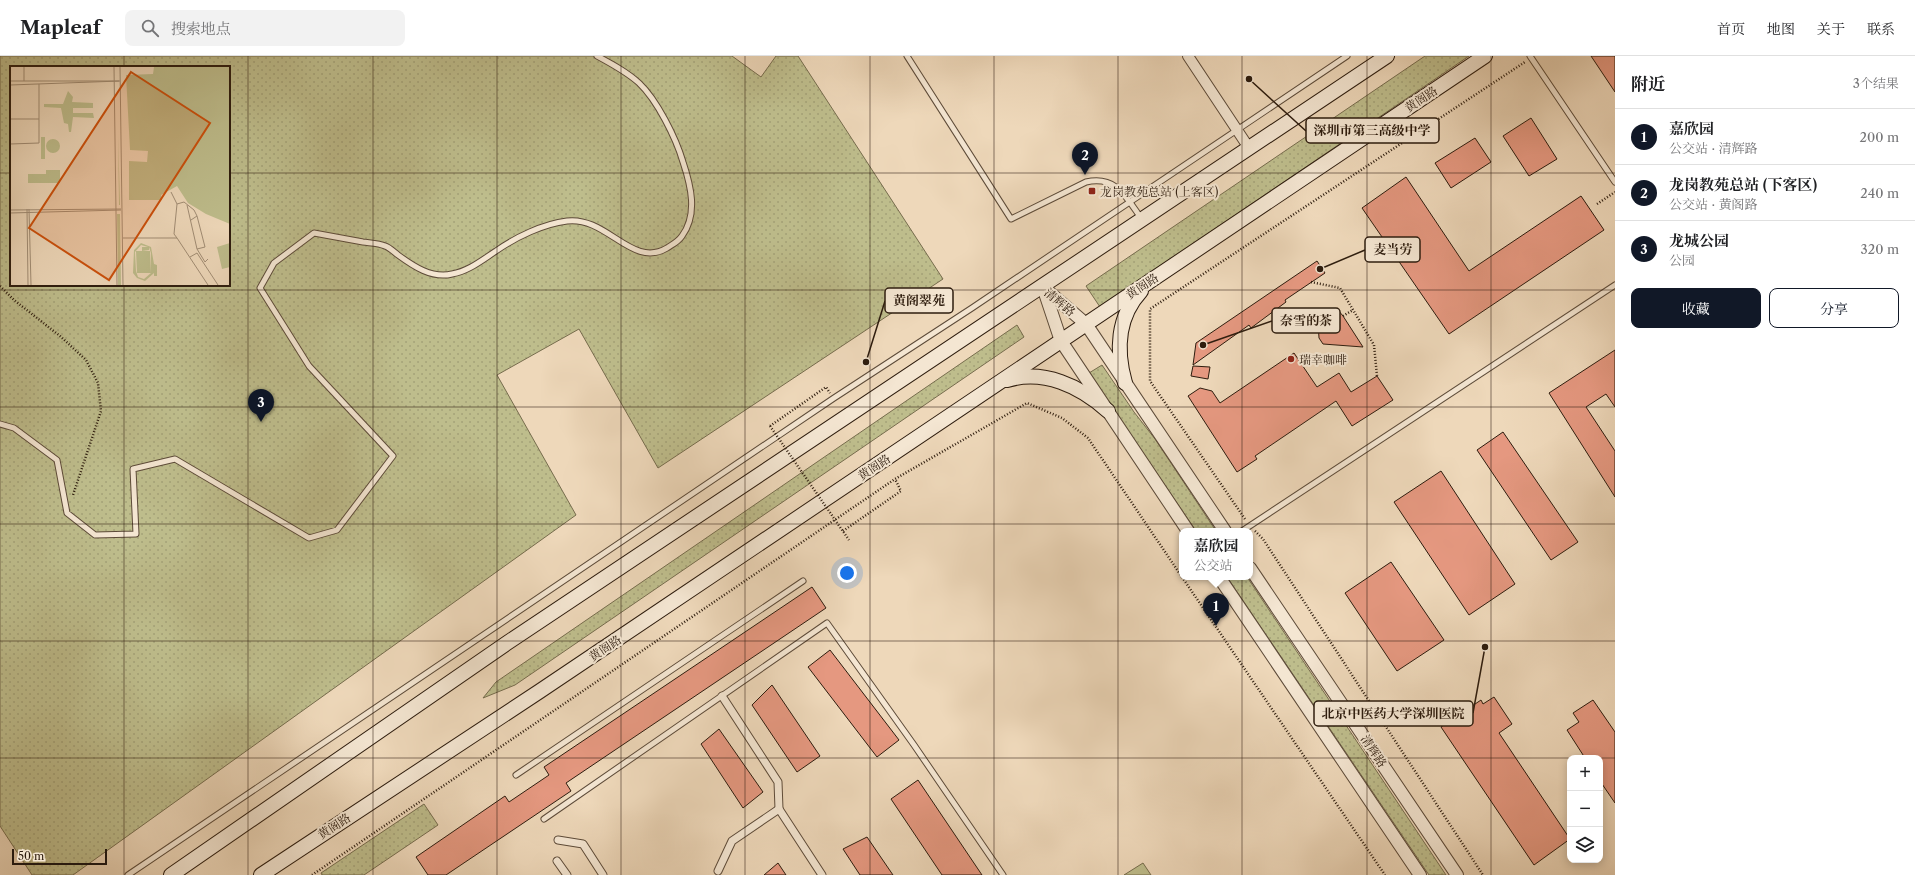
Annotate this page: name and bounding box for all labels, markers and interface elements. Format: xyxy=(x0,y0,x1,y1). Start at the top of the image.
search box xyxy=(125,10,405,46)
text: Mapleaf xyxy=(20,16,101,39)
icon: search xyxy=(139,17,161,39)
text: 搜索地点 xyxy=(171,19,231,38)
text: 首页 xyxy=(1717,20,1745,38)
text: 地图 xyxy=(1767,20,1795,38)
text: 关于 xyxy=(1817,20,1845,38)
text: 联系 xyxy=(1867,20,1895,38)
inset map xyxy=(10,66,230,286)
text: 附近 xyxy=(1631,74,1665,94)
text: 3个结果 xyxy=(1853,75,1899,91)
street label: 黄阁路 xyxy=(1402,83,1440,115)
callout: 深圳市第三高级中学 xyxy=(1306,118,1439,143)
text: 嘉欣园 xyxy=(1669,119,1714,138)
text: 深圳市第三高级中学 xyxy=(1313,122,1431,138)
text: 1 xyxy=(1641,129,1647,145)
text: 200 m xyxy=(1859,129,1899,145)
text: 公交站 · 清辉路 xyxy=(1669,140,1758,156)
pin: 2 xyxy=(1072,142,1098,175)
text: 龙岗教苑总站 (下客区) xyxy=(1669,175,1817,194)
place label: 龙岗教苑总站 (上客区) xyxy=(1100,184,1219,199)
text: 2 xyxy=(1640,185,1648,201)
text: 240 m xyxy=(1860,185,1899,201)
marker: 龙岗教苑总站 (上客区) xyxy=(1087,186,1097,196)
text: 公交站 · 黄阁路 xyxy=(1669,196,1758,212)
text: 龙城公园 xyxy=(1669,231,1729,250)
callout: 麦当劳 xyxy=(1365,237,1420,262)
text: 麦当劳 xyxy=(1373,241,1413,257)
text: 3 xyxy=(1640,241,1648,257)
text: 320 m xyxy=(1861,241,1899,257)
text: 公园 xyxy=(1669,252,1695,268)
street label: 黄阁路 xyxy=(1123,270,1161,302)
street label: 清辉路 xyxy=(1041,285,1079,319)
callout: 黄阁翠苑 xyxy=(885,288,953,313)
button: 收藏 xyxy=(1631,288,1761,328)
button: 分享 xyxy=(1769,288,1899,328)
text: 黄阁翠苑 xyxy=(893,292,945,308)
callout: 奈雪的茶 xyxy=(1272,308,1340,333)
text: 奈雪的茶 xyxy=(1280,312,1332,328)
place label: 瑞幸咖啡 xyxy=(1299,352,1347,367)
marker: 瑞幸咖啡 xyxy=(1286,354,1296,364)
pin: 3 xyxy=(248,389,274,422)
street label: 黄阁路 xyxy=(855,451,893,483)
popup xyxy=(1179,528,1253,580)
text: 嘉欣园 xyxy=(1193,536,1239,555)
text: 公交站 xyxy=(1193,557,1233,573)
your location xyxy=(837,563,857,583)
pin: 1 xyxy=(1203,593,1229,626)
street label: 黄阁路 xyxy=(586,632,624,664)
callout: 北京中医药大学深圳医院 xyxy=(1314,701,1473,726)
text: 北京中医药大学深圳医院 xyxy=(1321,705,1465,721)
street label: 清辉路 xyxy=(1358,732,1390,770)
map controls xyxy=(1567,755,1603,863)
button: + xyxy=(1567,755,1603,791)
button: − xyxy=(1567,791,1603,827)
street label: 黄阁路 xyxy=(315,810,353,842)
button: layers xyxy=(1567,827,1603,863)
scale bar xyxy=(12,847,107,866)
text: 50 m xyxy=(18,849,44,863)

